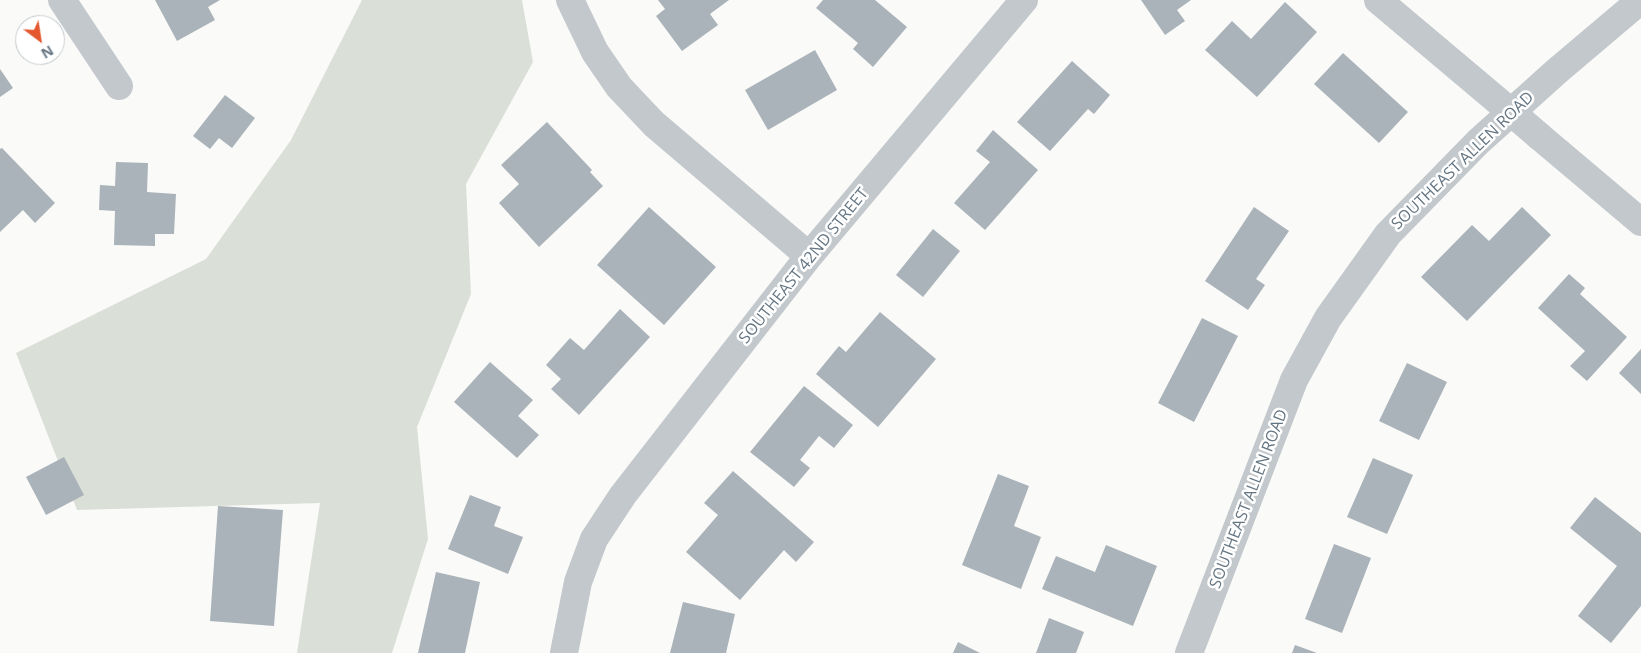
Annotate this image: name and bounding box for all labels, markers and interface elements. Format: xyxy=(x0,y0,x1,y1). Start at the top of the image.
north arrow xyxy=(15,15,65,65)
text: N xyxy=(38,41,57,64)
street label: SOUTHEAST ALLEN ROAD xyxy=(1388,88,1538,234)
street label: SOUTHEAST 42ND STREET xyxy=(735,184,873,348)
street label: SOUTHEAST ALLEN ROAD xyxy=(1206,407,1292,591)

